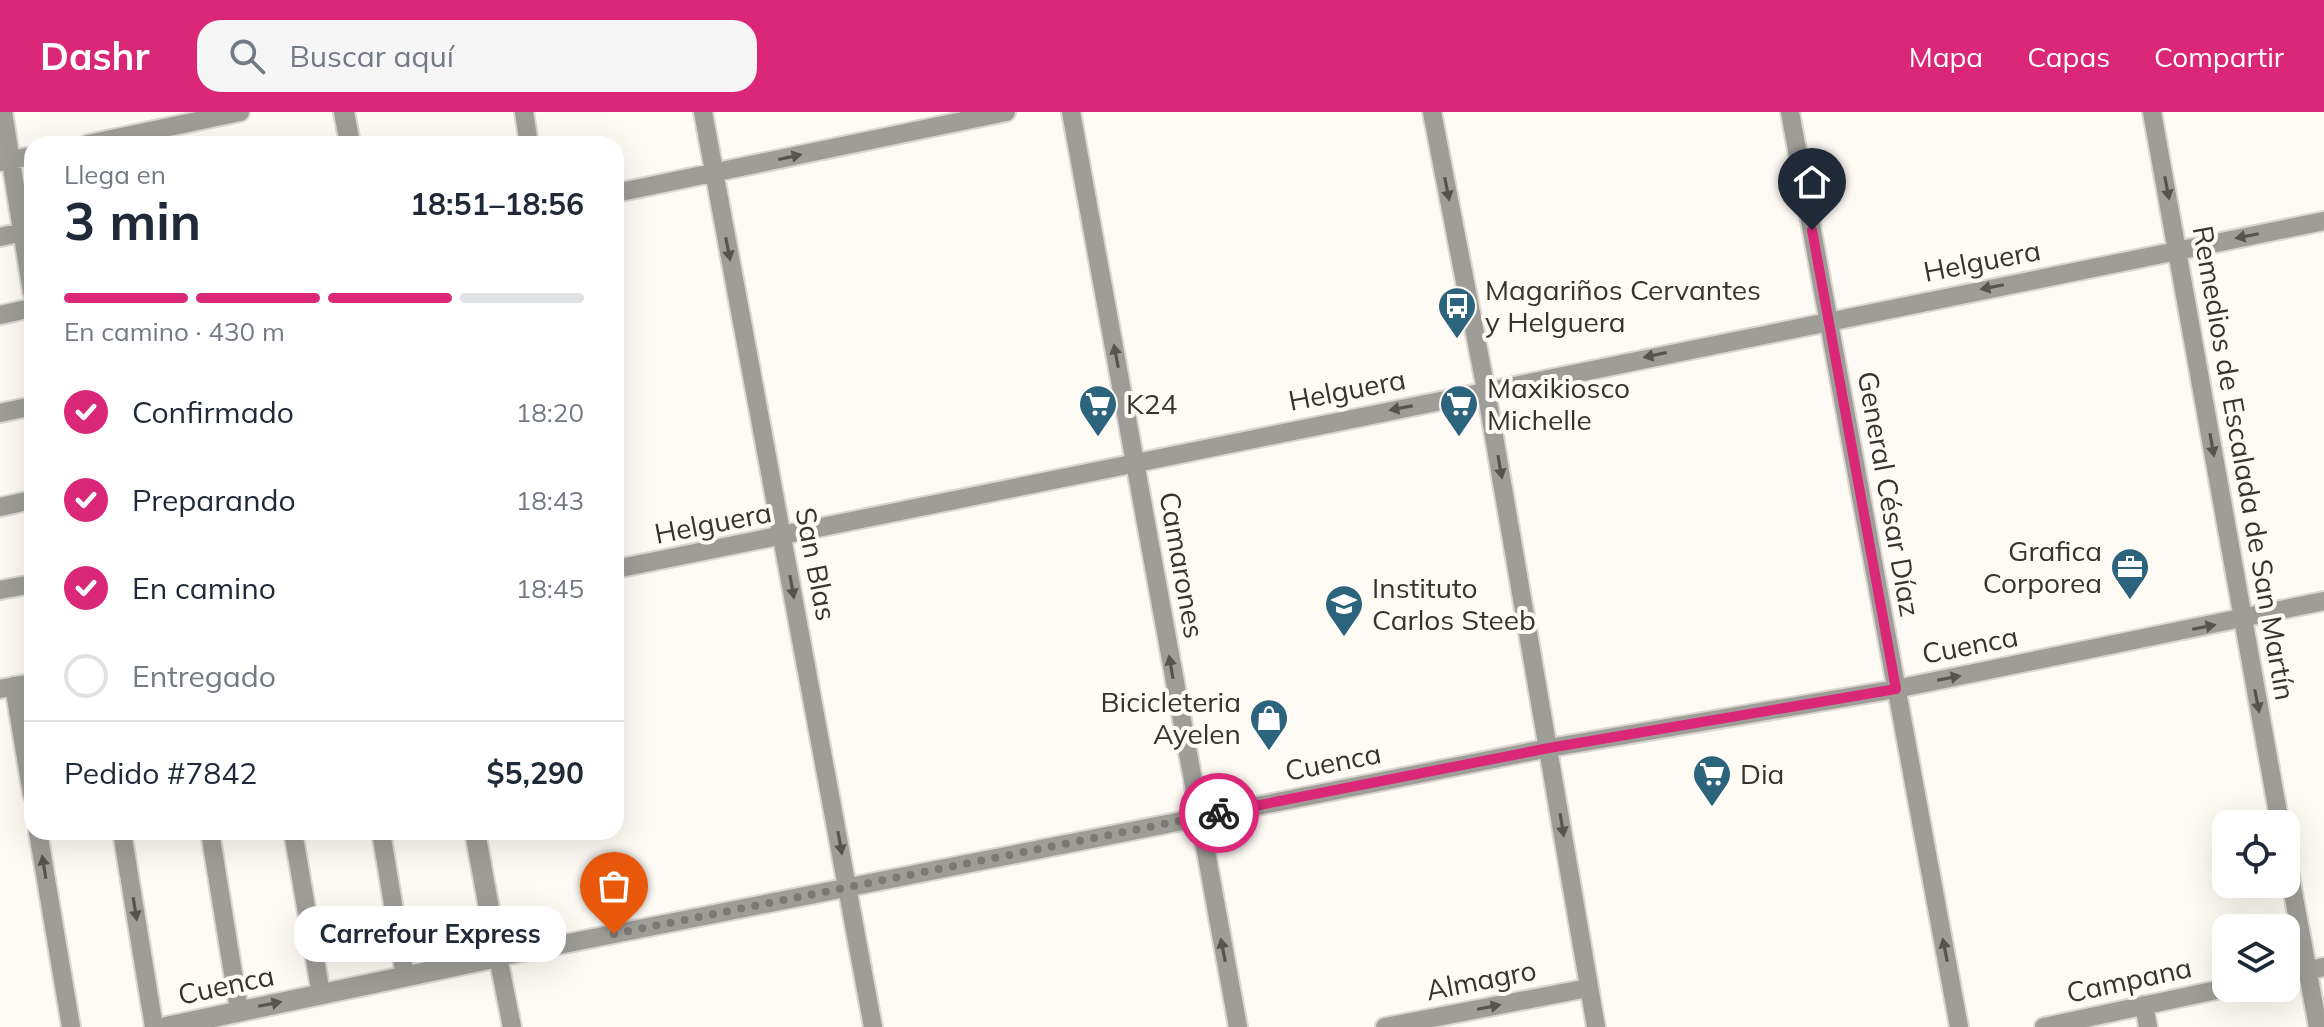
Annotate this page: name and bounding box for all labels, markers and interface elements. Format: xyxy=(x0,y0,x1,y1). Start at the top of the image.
search box xyxy=(197,20,757,92)
text: Dashr xyxy=(40,32,149,80)
icon: search xyxy=(225,34,269,78)
text: Buscar aquí xyxy=(289,37,454,75)
text: Mapa xyxy=(1909,39,1983,74)
text: Capas xyxy=(2027,39,2110,74)
text: Compartir xyxy=(2154,39,2284,74)
pin xyxy=(1778,148,1846,230)
one-way arrow xyxy=(777,150,802,163)
text: Llega en xyxy=(64,158,166,191)
icon: home xyxy=(1790,160,1834,204)
one-way arrow xyxy=(1441,176,1453,201)
one-way arrow xyxy=(2161,176,2174,201)
text: 18:51–18:56 xyxy=(410,185,584,223)
text: 3 min xyxy=(64,188,201,253)
street label: Remedios de Escalada de San Martín xyxy=(2185,223,2303,703)
one-way arrow xyxy=(2235,231,2260,243)
street label: Helguera xyxy=(1920,232,2043,289)
one-way arrow xyxy=(722,237,734,262)
place label: Magariños Cervantes y Helguera xyxy=(1485,272,1761,339)
one-way arrow xyxy=(1980,281,2005,294)
bus stop icon: Magariños Cervantes y Helguera xyxy=(1436,285,1478,340)
text: En camino · 430 m xyxy=(64,315,285,348)
one-way arrow xyxy=(1110,343,1122,368)
one-way arrow xyxy=(1643,349,1668,362)
street label: Helguera xyxy=(1285,361,1408,418)
street label: General César Díaz xyxy=(1851,368,1928,619)
place label: Maxikiosco Michelle xyxy=(1487,370,1630,437)
supermarket icon: K24 xyxy=(1077,383,1119,438)
supermarket icon: Maxikiosco Michelle xyxy=(1438,383,1480,438)
place label: K24 xyxy=(1126,386,1178,421)
icon: check xyxy=(64,390,108,434)
text: Confirmado xyxy=(132,393,294,431)
text: 18:20 xyxy=(516,396,584,429)
one-way arrow xyxy=(1388,402,1413,414)
one-way arrow xyxy=(2206,432,2219,457)
one-way arrow xyxy=(1494,455,1506,480)
icon: check xyxy=(64,478,108,522)
text: Preparando xyxy=(132,481,296,519)
text: 18:43 xyxy=(516,484,584,517)
street label: Camarones xyxy=(1152,489,1213,641)
street label: Helguera xyxy=(651,494,774,551)
street label: San Blas xyxy=(788,504,845,623)
place label: Grafica Corporea xyxy=(1983,533,2102,600)
office icon: Grafica Corporea xyxy=(2109,546,2151,601)
icon: check xyxy=(64,566,108,610)
text: En camino xyxy=(132,569,276,607)
place label: Instituto Carlos Steeb xyxy=(1372,570,1536,637)
text: 18:45 xyxy=(516,572,584,605)
one-way arrow xyxy=(787,575,799,600)
school or university icon: Instituto Carlos Steeb xyxy=(1323,583,1365,638)
street label: Cuenca xyxy=(1919,618,2021,671)
one-way arrow xyxy=(2192,620,2217,633)
one-way arrow xyxy=(1165,654,1177,679)
text: Entregado xyxy=(132,657,276,695)
one-way arrow xyxy=(1937,671,1962,684)
place label: Bicicleteria Ayelen xyxy=(1101,684,1241,751)
one-way arrow xyxy=(2251,688,2263,713)
shop icon: Bicicleteria Ayelen xyxy=(1248,697,1290,752)
street label: Cuenca xyxy=(1282,735,1384,788)
supermarket icon: Dia xyxy=(1691,753,1733,808)
text: Pedido #7842 xyxy=(64,754,257,792)
text: $5,290 xyxy=(487,754,584,792)
place label: Dia xyxy=(1740,756,1784,791)
courier xyxy=(1179,773,1259,853)
icon: bike xyxy=(1197,791,1241,835)
map controls xyxy=(2212,810,2300,1002)
button: locate xyxy=(2212,810,2300,898)
one-way arrow xyxy=(1556,813,1568,838)
one-way arrow xyxy=(834,831,846,856)
pin xyxy=(580,852,648,934)
one-way arrow xyxy=(37,854,50,879)
icon: bag xyxy=(592,864,636,908)
one-way arrow xyxy=(129,897,141,922)
callout: Carrefour Express xyxy=(294,906,566,962)
button: layers xyxy=(2212,914,2300,1002)
text: Carrefour Express xyxy=(319,917,541,950)
one-way arrow xyxy=(1216,938,1229,963)
one-way arrow xyxy=(1938,938,1950,963)
street label: Campana xyxy=(2063,949,2195,1010)
street label: Almagro xyxy=(1423,952,1539,1007)
street label: Cuenca xyxy=(175,957,277,1012)
one-way arrow xyxy=(257,997,282,1010)
one-way arrow xyxy=(1477,1000,1502,1013)

